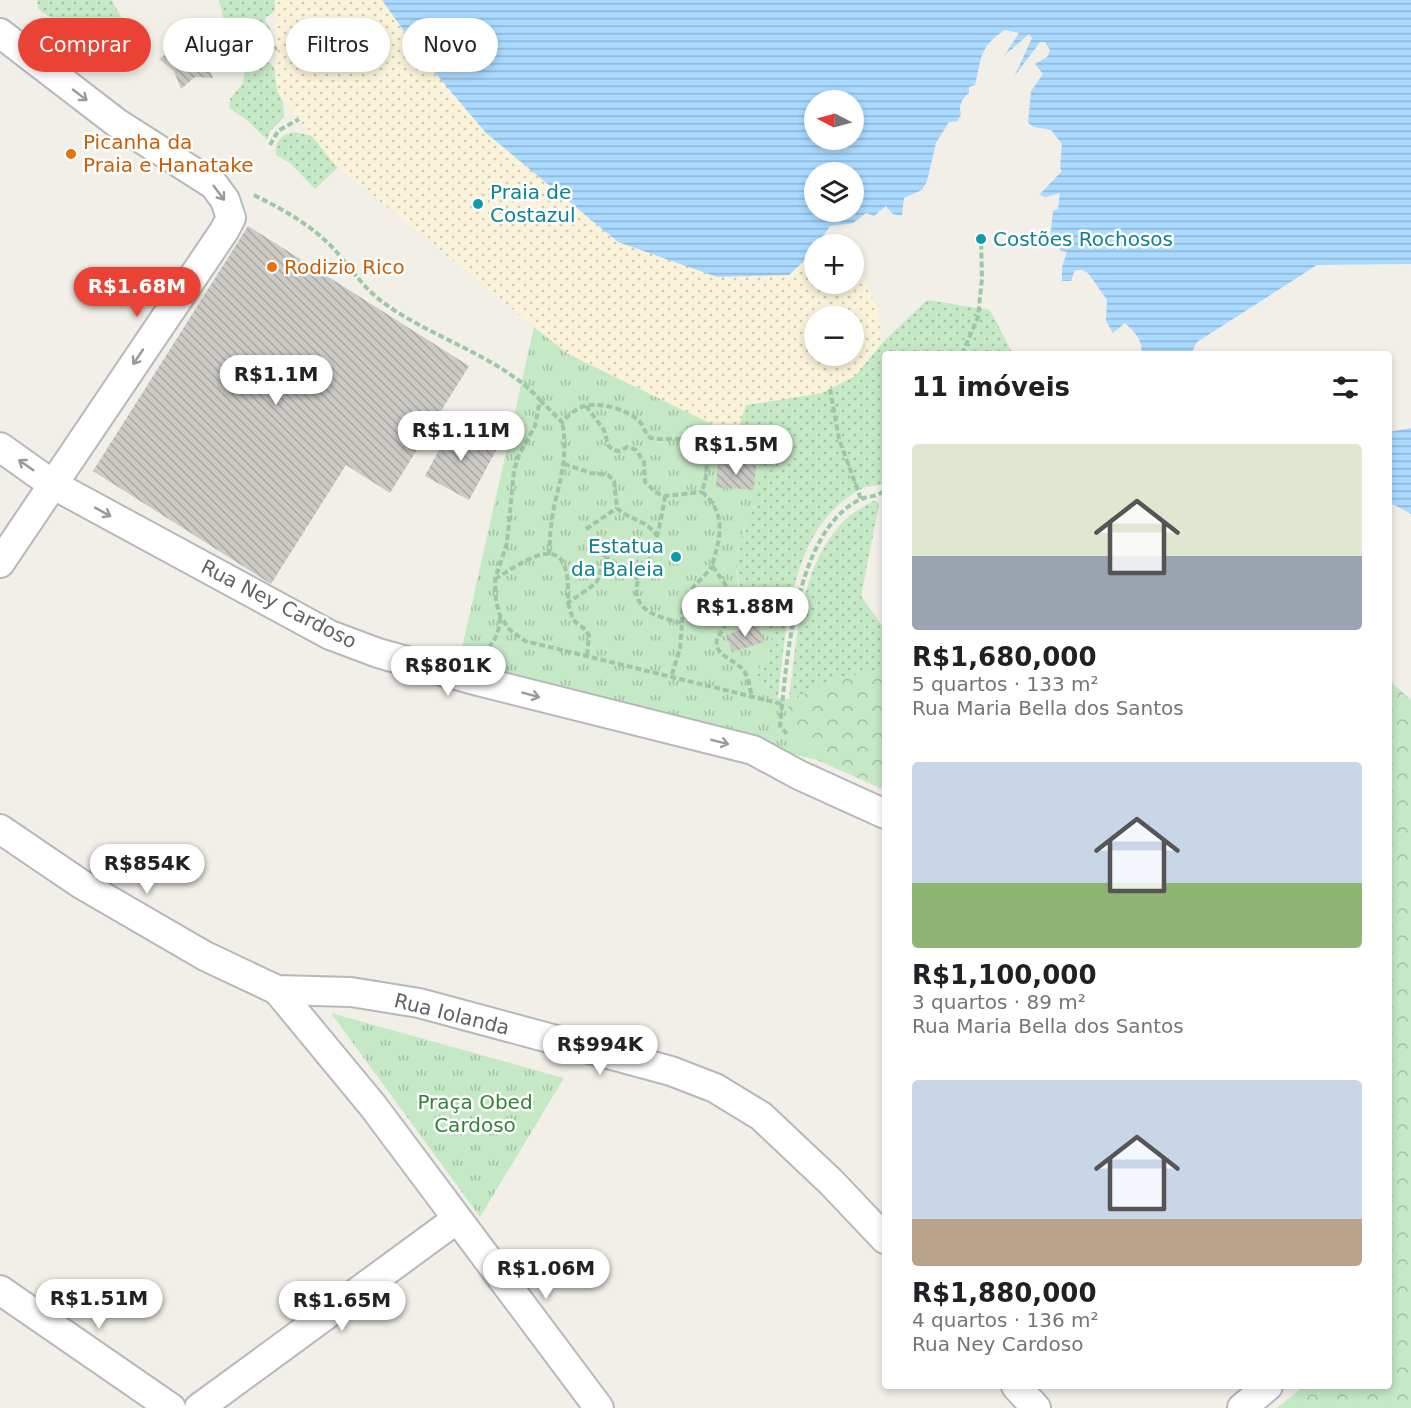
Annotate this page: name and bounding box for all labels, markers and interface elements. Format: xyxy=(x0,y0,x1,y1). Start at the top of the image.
chip: Comprar xyxy=(18,18,151,72)
chip: Alugar xyxy=(163,18,274,72)
chip: Filtros xyxy=(286,18,390,72)
chip: Novo xyxy=(402,18,498,72)
one-way arrow xyxy=(71,88,87,101)
north arrow xyxy=(804,90,864,150)
map controls xyxy=(804,90,864,366)
place label: Picanha da Praia e Hanatake xyxy=(83,130,254,177)
marker: Picanha da Praia e Hanatake xyxy=(64,147,78,161)
button: layers xyxy=(804,162,864,222)
place label: Praia de Costazul xyxy=(490,180,575,227)
one-way arrow xyxy=(212,185,225,201)
marker: Praia de Costazul xyxy=(471,197,485,211)
place label: Costões Rochosos xyxy=(993,227,1173,251)
marker: Costões Rochosos xyxy=(974,232,988,246)
button: + xyxy=(804,234,864,294)
place label: Rodizio Rico xyxy=(284,255,405,279)
marker: Rodizio Rico xyxy=(265,260,279,274)
pin: R$1.68M xyxy=(82,267,192,318)
text: R$1.68M xyxy=(88,274,186,298)
button: − xyxy=(804,306,864,366)
one-way arrow xyxy=(132,348,144,365)
pin: R$1.1M xyxy=(227,355,325,406)
text: R$1.1M xyxy=(234,362,318,386)
icon: filters xyxy=(1329,371,1362,404)
text: 11 imóveis xyxy=(912,372,1070,402)
pin: R$1.11M xyxy=(406,411,516,462)
text: R$1.11M xyxy=(412,418,510,442)
pin: R$1.5M xyxy=(687,425,785,476)
text: R$1.5M xyxy=(694,432,778,456)
one-way arrow xyxy=(18,459,35,471)
icon: home xyxy=(1083,483,1191,591)
one-way arrow xyxy=(94,507,112,518)
place label: Estatua da Baleia xyxy=(571,534,664,581)
marker: Estatua da Baleia xyxy=(669,550,683,564)
street label: Rua Ney Cardoso xyxy=(197,554,361,654)
pin: R$1.88M xyxy=(690,587,800,638)
text: R$1.88M xyxy=(696,594,794,618)
text: R$1,680,000 xyxy=(912,642,1097,672)
pin: R$801K xyxy=(399,646,497,697)
text: R$801K xyxy=(405,653,491,677)
text: 5 quartos · 133 m² xyxy=(912,672,1099,696)
one-way arrow xyxy=(521,690,540,701)
text: Rua Maria Bella dos Santos xyxy=(912,696,1184,720)
one-way arrow xyxy=(710,737,729,749)
icon: home xyxy=(1083,801,1191,909)
pin: R$854K xyxy=(98,844,196,895)
text: R$854K xyxy=(104,851,190,875)
text: R$1,100,000 xyxy=(912,960,1097,990)
street label: Rua Iolanda xyxy=(392,988,512,1040)
text: 3 quartos · 89 m² xyxy=(912,990,1086,1014)
text: Rua Maria Bella dos Santos xyxy=(912,1014,1184,1038)
pin: R$994K xyxy=(551,1025,649,1076)
text: R$994K xyxy=(557,1032,643,1056)
park label: Praça Obed Cardoso xyxy=(417,1090,533,1137)
icon: home xyxy=(1083,1119,1191,1227)
pin: R$1.06M xyxy=(491,1249,601,1300)
text: R$1.06M xyxy=(497,1256,595,1280)
text: R$1,880,000 xyxy=(912,1278,1097,1308)
pin: R$1.51M xyxy=(44,1279,154,1330)
pin: R$1.65M xyxy=(287,1281,397,1332)
text: R$1.51M xyxy=(50,1286,148,1310)
text: R$1.65M xyxy=(293,1288,391,1312)
text: 4 quartos · 136 m² xyxy=(912,1308,1099,1332)
text: Rua Ney Cardoso xyxy=(912,1332,1083,1356)

